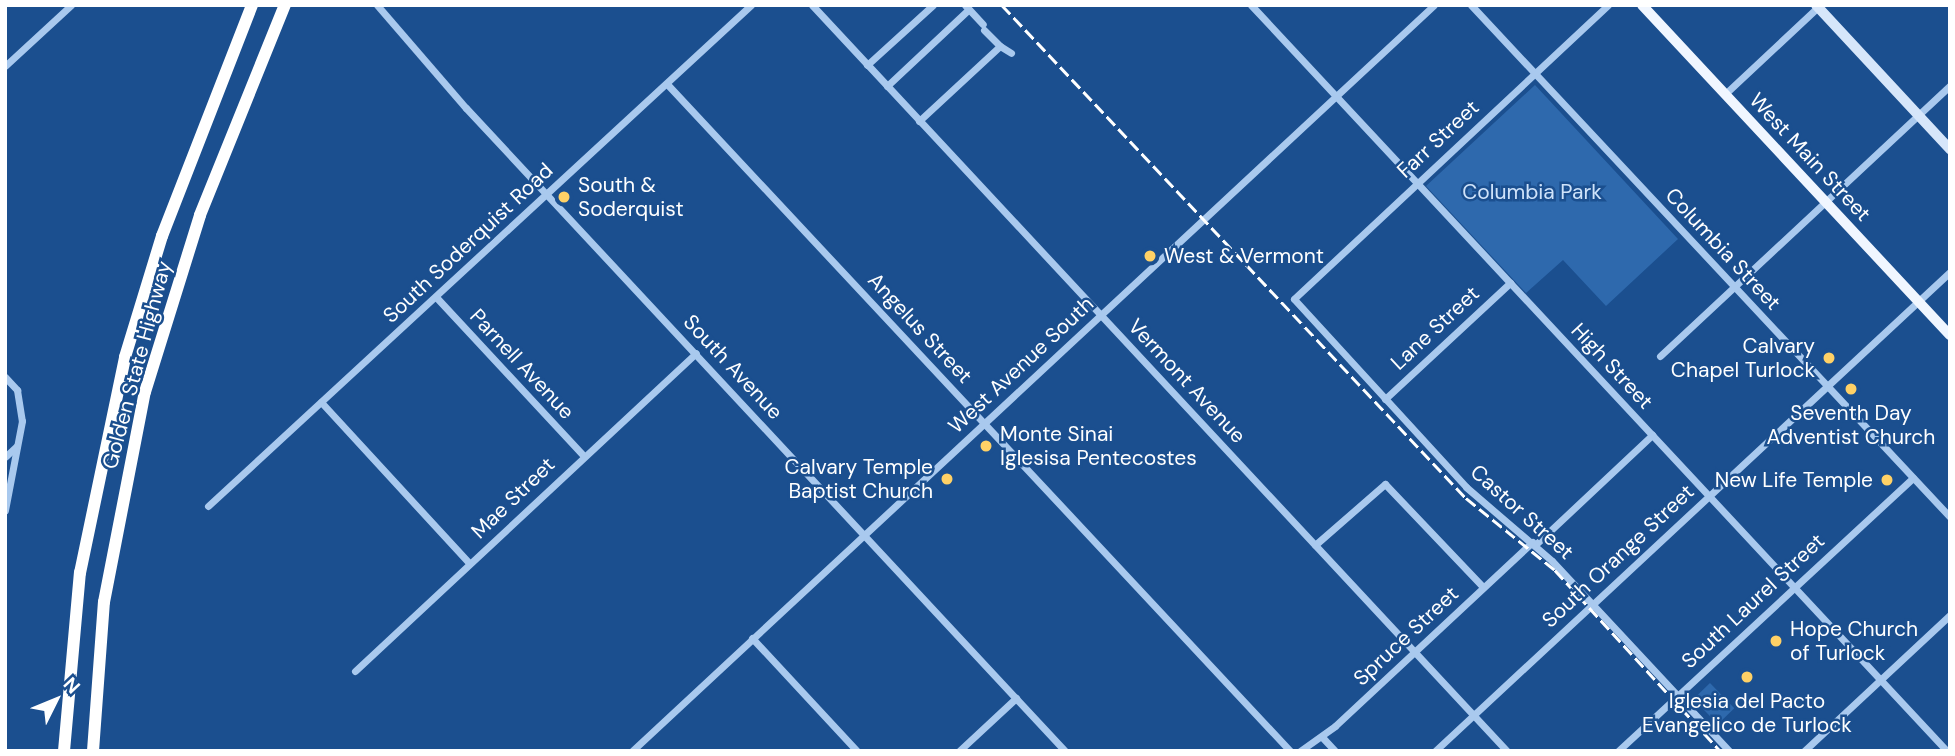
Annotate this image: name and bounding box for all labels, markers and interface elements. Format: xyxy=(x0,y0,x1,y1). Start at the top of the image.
street label: West Main Street xyxy=(1744,88,1876,226)
street label: Farr Street xyxy=(1392,95,1484,183)
street label: South Soderquist Road xyxy=(378,158,558,328)
place label: South & Soderquist xyxy=(578,172,684,222)
park label: Columbia Park xyxy=(1462,179,1602,205)
street label: Columbia Street xyxy=(1660,183,1786,315)
marker: South & Soderquist xyxy=(556,189,572,205)
place label: West & Vermont xyxy=(1164,243,1324,269)
marker: West & Vermont xyxy=(1142,248,1158,264)
street label: Golden State Highway xyxy=(97,258,177,472)
street label: Angelus Street xyxy=(863,268,977,388)
street label: Lane Street xyxy=(1386,281,1484,375)
street label: West Avenue South xyxy=(943,291,1099,439)
street label: Parnell Avenue xyxy=(465,304,579,424)
street label: South Avenue xyxy=(678,309,788,425)
street label: Vermont Avenue xyxy=(1123,314,1251,448)
street label: High Street xyxy=(1566,318,1658,414)
place label: Calvary Chapel Turlock xyxy=(1671,333,1815,383)
marker: Calvary Chapel Turlock xyxy=(1821,350,1837,366)
marker: Seventh Day Adventist Church xyxy=(1843,381,1859,397)
place label: Seventh Day Adventist Church xyxy=(1767,400,1935,450)
place label: Monte Sinai Iglesisa Pentecostes xyxy=(1000,421,1197,471)
marker: Monte Sinai Iglesisa Pentecostes xyxy=(978,438,994,454)
street label: Mae Street xyxy=(466,452,560,544)
place label: Calvary Temple Baptist Church xyxy=(785,454,933,504)
street label: Castor Street xyxy=(1465,459,1579,565)
place label: New Life Temple xyxy=(1715,467,1873,493)
marker: Calvary Temple Baptist Church xyxy=(939,471,955,487)
marker: New Life Temple xyxy=(1879,472,1895,488)
street label: South Orange Street xyxy=(1537,479,1699,633)
street label: South Laurel Street xyxy=(1676,528,1830,674)
street label: Spruce Street xyxy=(1348,581,1464,691)
place label: Hope Church of Turlock xyxy=(1790,616,1918,666)
marker: Hope Church of Turlock xyxy=(1768,633,1784,649)
north arrow xyxy=(21,665,91,735)
marker: Iglesia del Pacto Evangelico de Turlock xyxy=(1739,669,1755,685)
text: N xyxy=(58,672,86,699)
place label: Iglesia del Pacto Evangelico de Turlock xyxy=(1642,688,1852,738)

